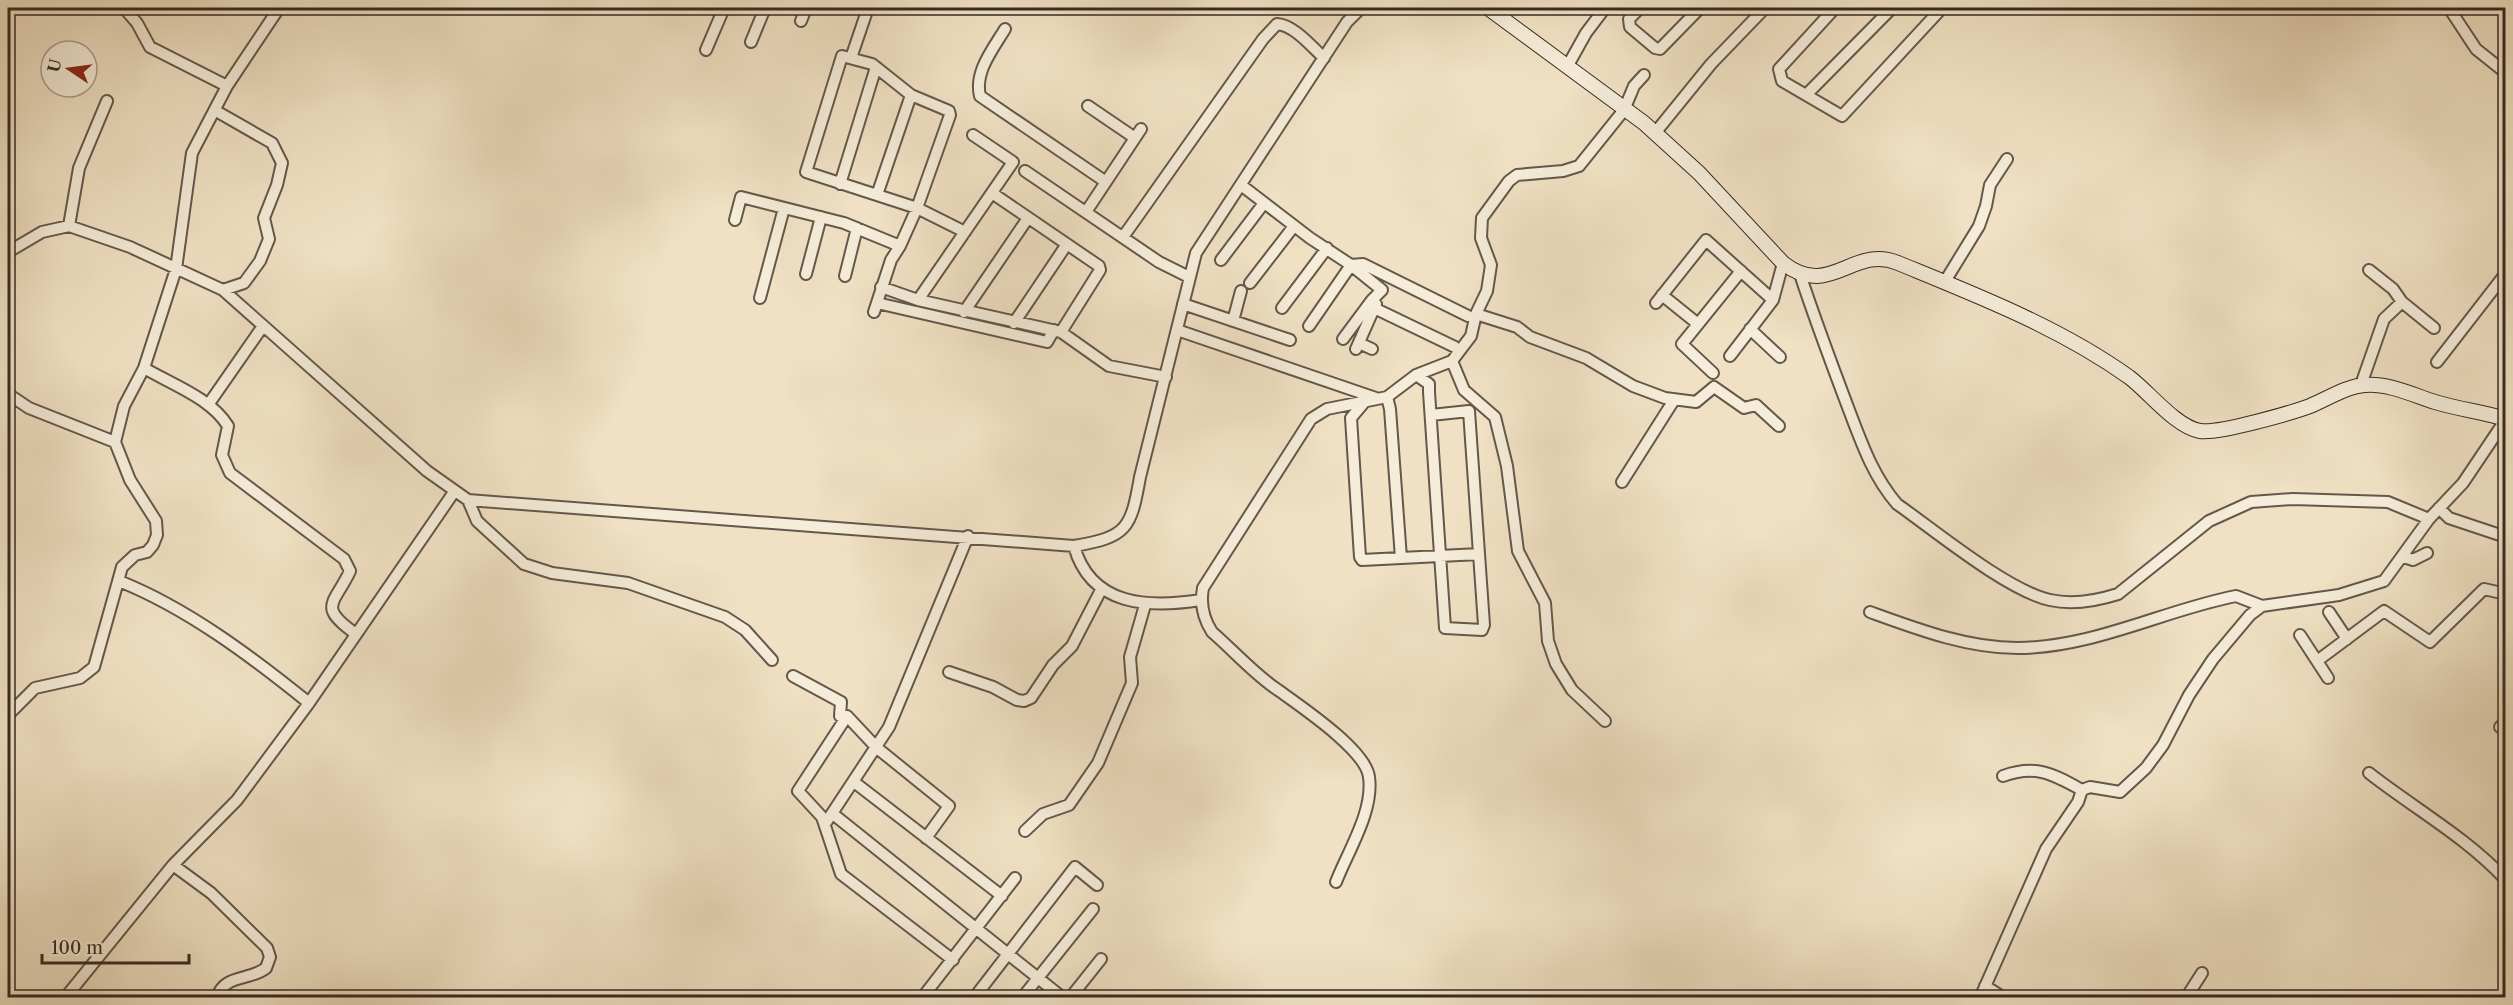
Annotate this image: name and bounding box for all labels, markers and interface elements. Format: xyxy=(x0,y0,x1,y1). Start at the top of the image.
north arrow xyxy=(39,39,99,99)
text: U xyxy=(43,57,66,74)
scale bar xyxy=(42,927,189,965)
text: 100 m xyxy=(51,937,103,959)

